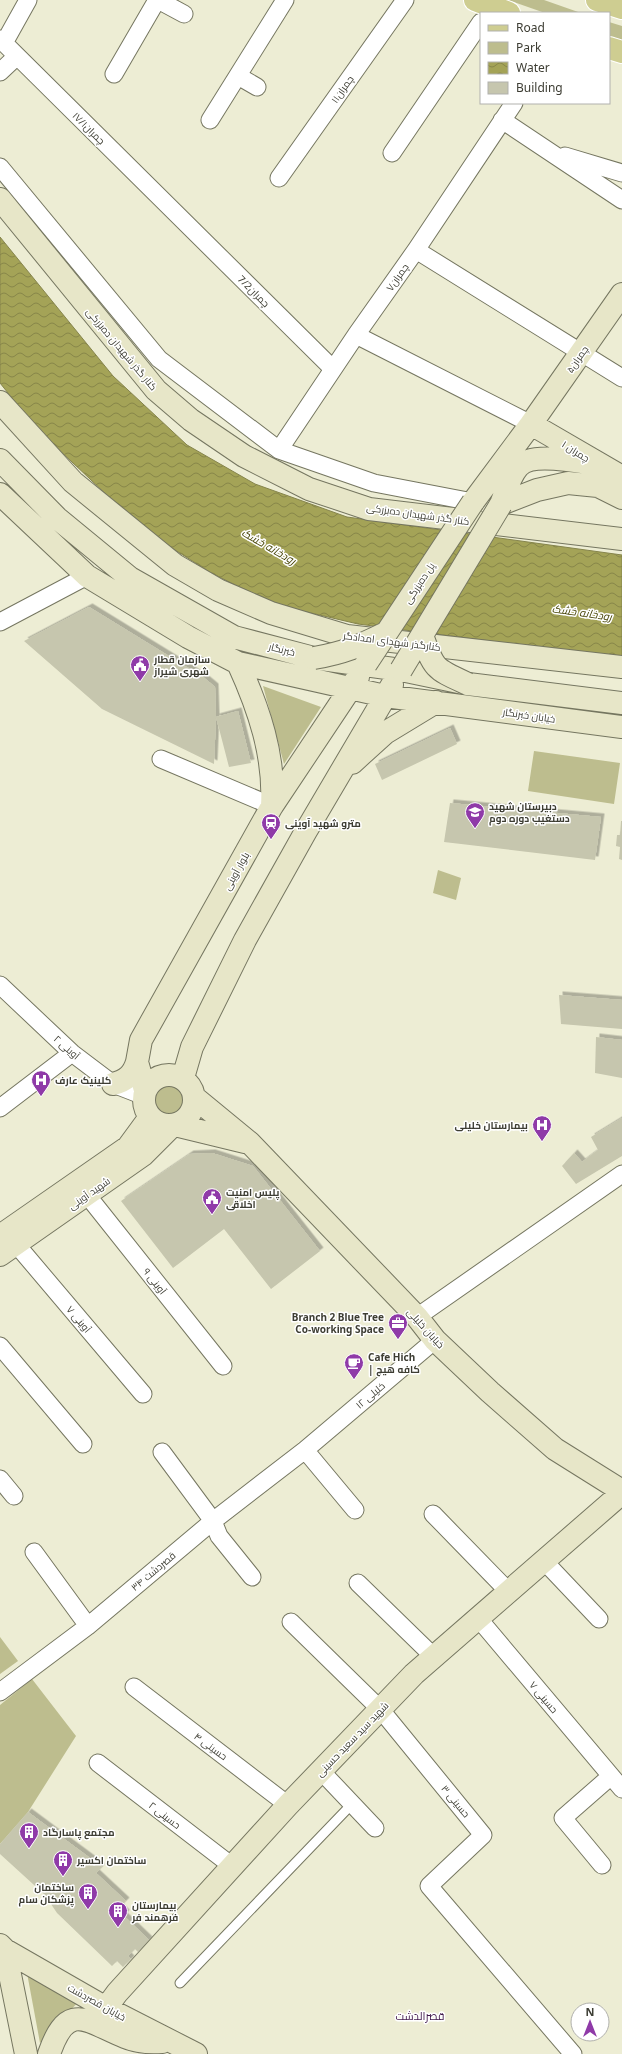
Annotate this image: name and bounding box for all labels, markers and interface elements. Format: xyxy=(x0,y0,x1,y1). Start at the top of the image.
legend xyxy=(480,12,610,104)
text: Road xyxy=(516,19,545,36)
text: Park xyxy=(516,39,542,56)
text: Water xyxy=(516,59,550,76)
street label: چمران۱۱ xyxy=(327,72,357,106)
text: Building xyxy=(516,79,563,96)
street label: چمران۱۷/۱ xyxy=(70,109,108,147)
street label: چمران۷ xyxy=(382,260,412,294)
street label: 7/2چمران xyxy=(235,272,273,310)
street label: کنار گذر شهیدان ده‌بزرکی xyxy=(83,305,161,393)
street label: چمران۵ xyxy=(563,343,591,375)
street label: چمران ۱ xyxy=(559,437,593,465)
street label: کنار گذر شهیدان ده‌بزرکی xyxy=(366,500,470,528)
water label: رودخانه خشک xyxy=(239,524,300,568)
street label: پل ده‌بزرگی xyxy=(400,559,438,606)
water label: رودخانه خشک xyxy=(551,600,614,624)
street label: کنارگذر شهدای امدادگر xyxy=(341,628,442,654)
street label: خبرنگار xyxy=(266,639,297,659)
place label: سازمان قطار شهری شیراز xyxy=(153,652,210,678)
public building icon: سازمان قطار شهری شیراز xyxy=(129,654,151,682)
street label: خیابان خبرنگار xyxy=(501,704,556,726)
place label: دبیرستان شهید دستغیب دوره دوم xyxy=(489,799,570,826)
school or university icon: دبیرستان شهید دستغیب دوره دوم xyxy=(464,801,486,829)
station icon: مترو شهید آوینی xyxy=(260,812,282,840)
place label: مترو شهید آوینی xyxy=(285,816,361,830)
street label: بلوار آوینی xyxy=(220,849,252,893)
street label: ۲ آوینی xyxy=(51,1032,83,1062)
hospital icon: کلینیک عارف xyxy=(30,1069,52,1097)
place label: کلینیک عارف xyxy=(55,1073,111,1087)
hospital icon: بیمارستان خلیلی xyxy=(531,1114,553,1142)
place label: بیمارستان خلیلی xyxy=(455,1118,528,1132)
street label: شهید آوینی xyxy=(65,1173,113,1213)
place label: پلیس امنیت اخلاقی xyxy=(226,1185,280,1211)
public building icon: پلیس امنیت اخلاقی xyxy=(201,1187,223,1215)
street label: ۹ آوینی xyxy=(140,1265,170,1298)
street label: ۷ آوینی xyxy=(64,1302,95,1336)
street label: خیابان خلیلی xyxy=(404,1305,448,1351)
place label: Branch 2 Blue Tree Co-working Space xyxy=(292,1310,384,1336)
office icon: Branch 2 Blue Tree Co-working Space xyxy=(387,1312,409,1340)
place label: Cafe Hich | کافه هیچ xyxy=(368,1350,420,1377)
cafe icon: Cafe Hich | کافه هیچ xyxy=(343,1352,365,1380)
street label: ۱۲ خلیلی xyxy=(352,1379,388,1411)
street label: قصردشت ۳۴ xyxy=(128,1548,178,1594)
street label: ۷ حسینی xyxy=(527,1678,561,1716)
street label: شهید سید سعید حسینی xyxy=(312,1698,392,1780)
street label: ۴ حسینی xyxy=(192,1729,230,1763)
street label: ۳ حسینی xyxy=(439,1782,473,1820)
street label: ۲ حسینی xyxy=(146,1798,184,1832)
building icon: مجتمع پاسارگاد xyxy=(18,1821,40,1849)
place label: مجتمع پاسارگاد xyxy=(43,1825,115,1840)
building icon: ساختمان اکسیر xyxy=(52,1849,74,1877)
place label: ساختمان اکسیر xyxy=(76,1853,146,1867)
place label: ساختمان پزشکان سام xyxy=(19,1880,74,1907)
building icon: ساختمان پزشکان سام xyxy=(77,1882,99,1910)
place label: بیمارستان فرهمند فر xyxy=(131,1898,178,1924)
building icon: بیمارستان فرهمند فر xyxy=(107,1900,129,1928)
street label: خیابان قصردشت xyxy=(65,1980,129,2024)
north arrow xyxy=(570,2002,610,2042)
text: N xyxy=(586,2004,594,2019)
district label: قصرالدشت xyxy=(396,2008,444,2023)

